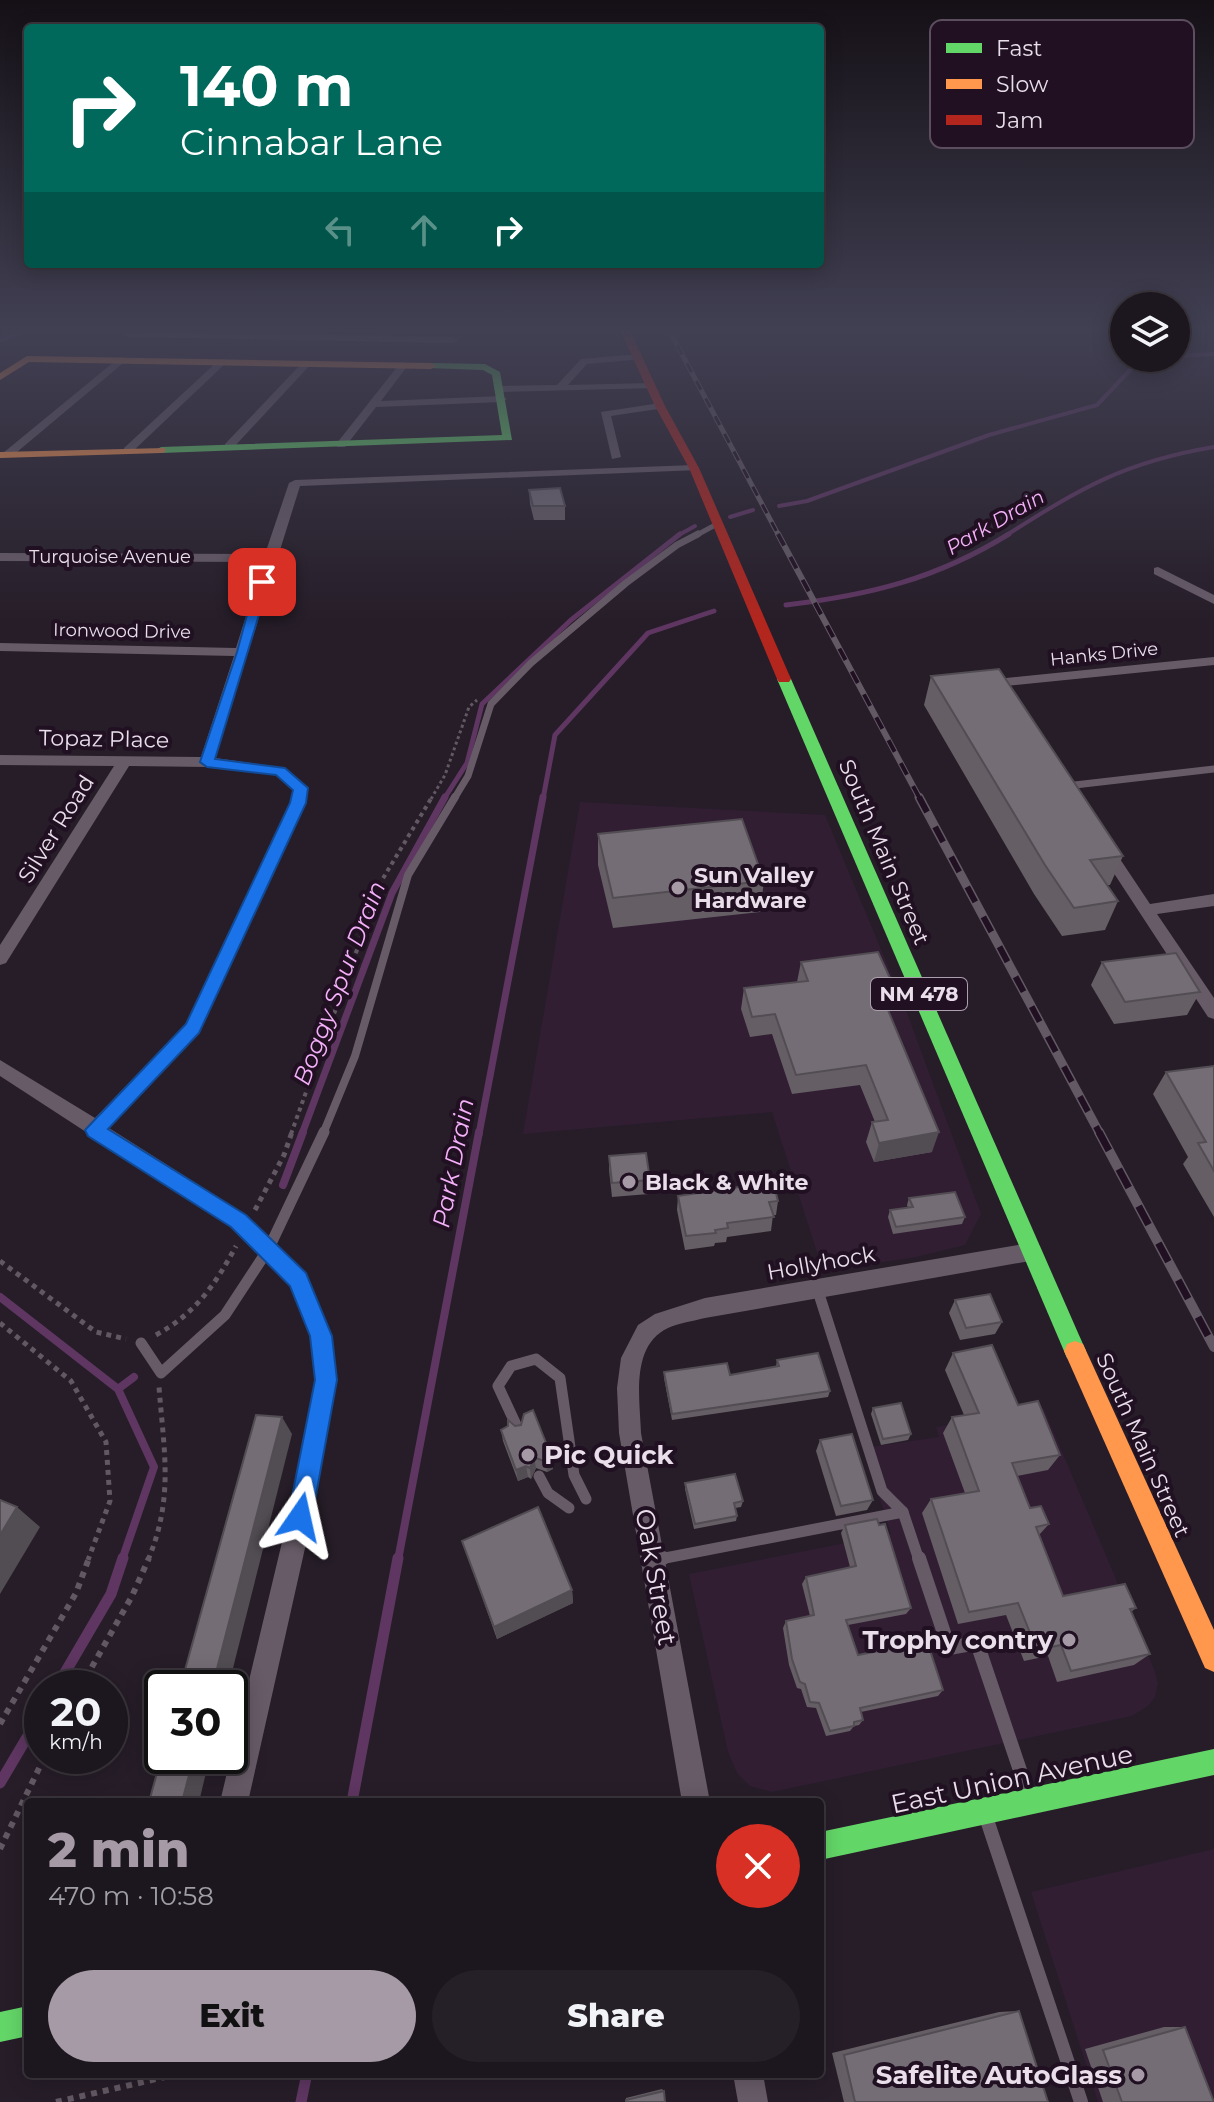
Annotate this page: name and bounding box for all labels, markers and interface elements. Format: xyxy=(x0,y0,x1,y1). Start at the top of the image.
legend xyxy=(930,20,1194,148)
text: Fast xyxy=(996,35,1042,62)
text: 140 m xyxy=(180,52,353,120)
icon: right xyxy=(48,56,152,160)
text: Slow xyxy=(996,71,1049,98)
text: Jam xyxy=(995,107,1043,134)
text: Cinnabar Lane xyxy=(180,120,443,164)
icon: left xyxy=(318,208,362,252)
icon: ahead xyxy=(402,208,446,252)
icon: right xyxy=(486,208,530,252)
map controls xyxy=(1110,292,1190,372)
button: layers xyxy=(1110,292,1190,372)
water label: Park Drain xyxy=(942,484,1048,560)
street label: Turquoise Avenue xyxy=(29,546,191,568)
pin xyxy=(228,548,296,616)
icon: arrive xyxy=(240,560,284,604)
street label: Ironwood Drive xyxy=(53,619,191,643)
street label: Hanks Drive xyxy=(1049,637,1159,671)
street label: Topaz Place xyxy=(39,724,169,754)
street label: South Main Street xyxy=(833,755,935,949)
street label: Silver Road xyxy=(12,770,100,888)
place label: Sun Valley Hardware xyxy=(694,862,814,914)
water label: Boggy Spur Drain xyxy=(287,877,391,1089)
marker: Sun Valley Hardware xyxy=(669,879,687,897)
road number: NM 478 xyxy=(871,978,967,1010)
water label: Park Drain xyxy=(426,1096,480,1230)
place label: Black & White xyxy=(645,1169,808,1196)
marker: Black & White xyxy=(620,1173,638,1191)
street label: Hollyhock xyxy=(765,1240,878,1286)
street label: South Main Street xyxy=(1090,1349,1196,1541)
place label: Pic Quick xyxy=(544,1439,674,1471)
marker: Pic Quick xyxy=(519,1446,537,1464)
position arrow xyxy=(258,1475,342,1559)
street label: Oak Street xyxy=(628,1506,684,1648)
place label: Trophy contry xyxy=(862,1624,1053,1656)
marker: Trophy contry xyxy=(1060,1631,1078,1649)
speed limit sign: 30 xyxy=(144,1670,248,1774)
text: 20 xyxy=(51,1687,101,1736)
text: km/h xyxy=(49,1730,103,1754)
street label: East Union Avenue xyxy=(888,1738,1136,1820)
text: 2 min xyxy=(48,1821,189,1879)
button: close xyxy=(716,1824,800,1908)
text: 470 m · 10:58 xyxy=(48,1880,214,1912)
button: Exit xyxy=(48,1970,416,2062)
button: Share xyxy=(432,1970,800,2062)
place label: Safelite AutoGlass xyxy=(876,2059,1122,2091)
marker: Safelite AutoGlass xyxy=(1129,2066,1147,2084)

